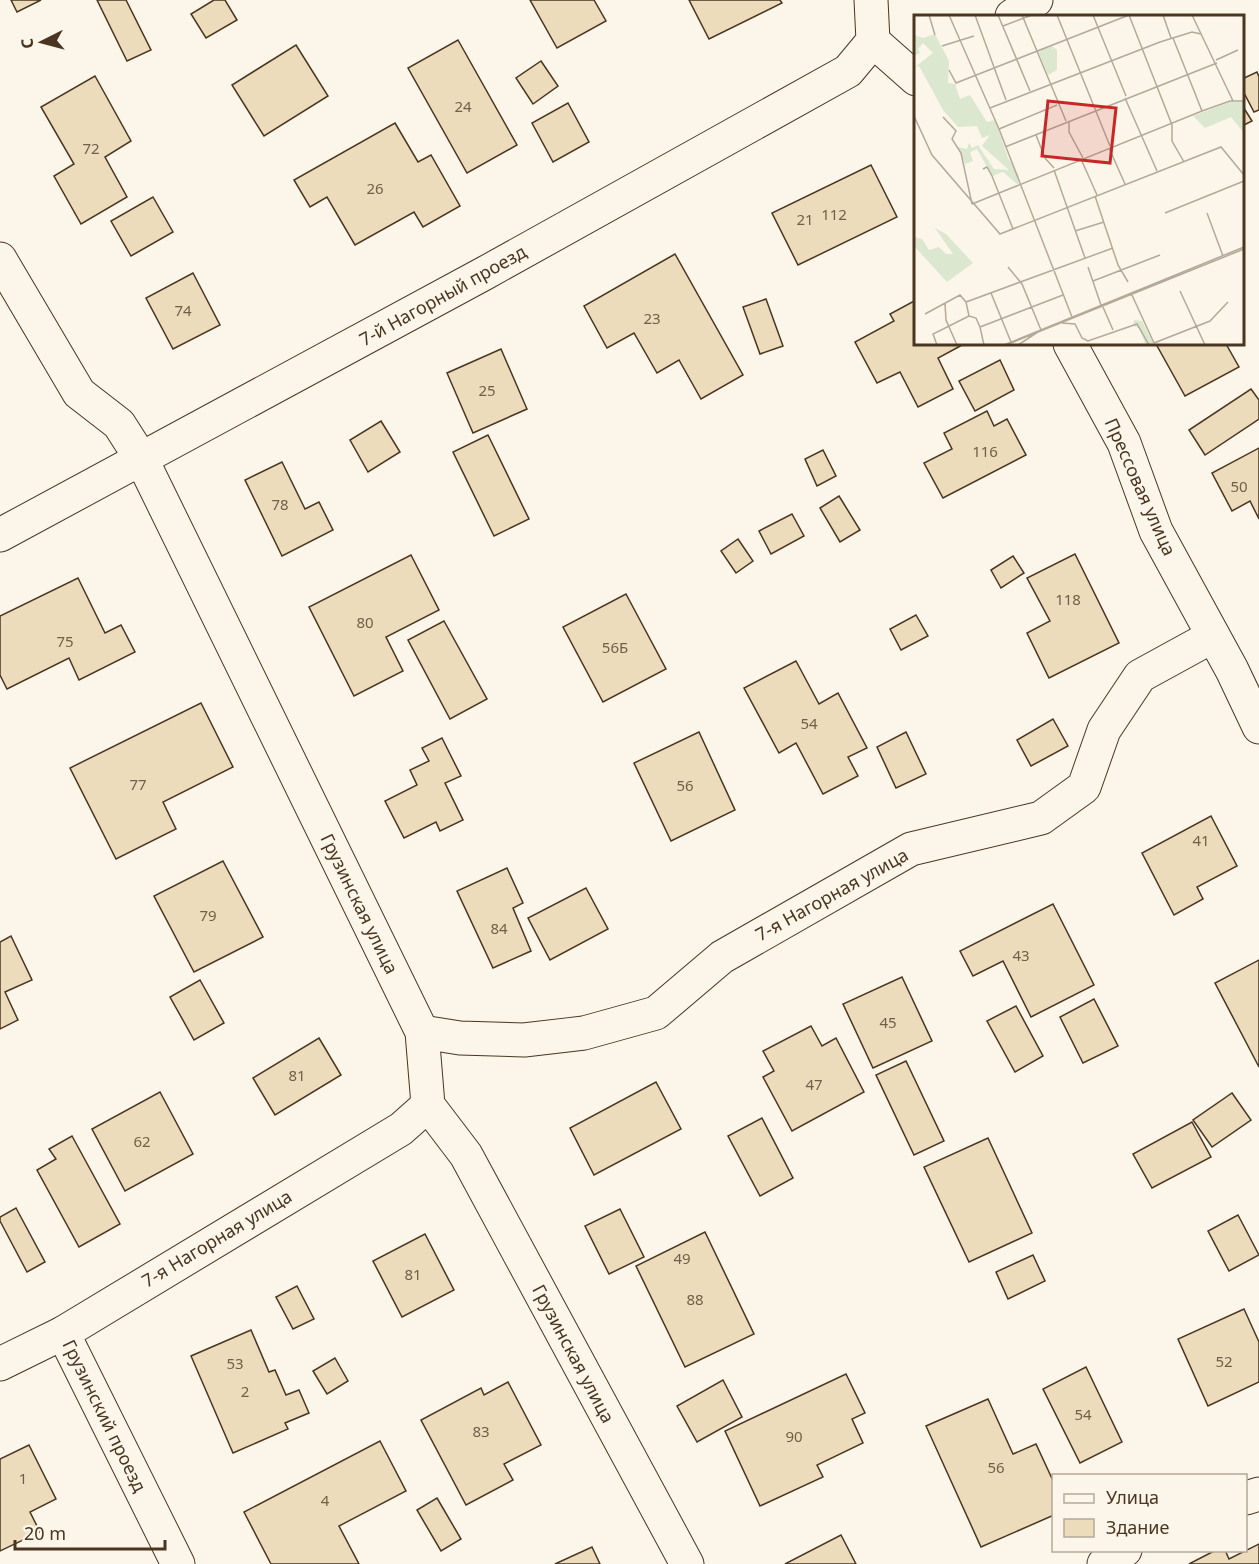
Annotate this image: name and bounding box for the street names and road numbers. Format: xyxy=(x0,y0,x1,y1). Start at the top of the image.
street label: 7-й Нагорный проезд xyxy=(355,239,530,351)
street label: Прессовая улица xyxy=(1100,414,1182,559)
street label: Грузинская улица xyxy=(315,829,404,978)
street label: 7-я Нагорная улица xyxy=(751,842,912,946)
street label: 7-я Нагорная улица xyxy=(137,1184,296,1292)
street label: Грузинская улица xyxy=(527,1280,620,1427)
street label: Грузинский проезд xyxy=(58,1335,152,1496)

